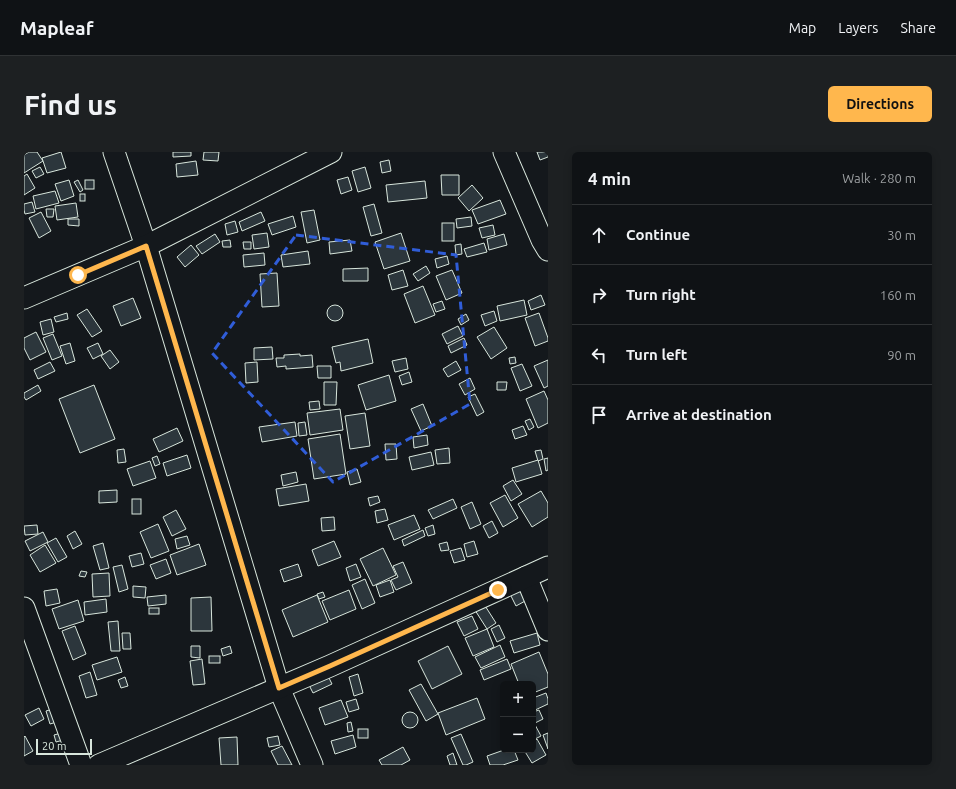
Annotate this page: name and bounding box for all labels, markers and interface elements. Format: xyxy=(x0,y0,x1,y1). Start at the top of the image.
text: Mapleaf xyxy=(20,17,93,39)
text: Map xyxy=(789,20,816,36)
text: Layers xyxy=(838,20,878,36)
text: Share xyxy=(900,20,936,36)
button: Directions xyxy=(828,86,932,122)
text: Find us xyxy=(24,89,117,120)
text: 4 min xyxy=(588,169,631,188)
text: Walk · 280 m xyxy=(842,171,916,185)
icon: ahead xyxy=(588,224,610,246)
text: Continue xyxy=(626,226,690,243)
text: 30 m xyxy=(887,228,916,242)
route start xyxy=(69,266,87,284)
icon: right xyxy=(588,284,610,306)
text: Turn right xyxy=(626,286,696,303)
text: 160 m xyxy=(880,288,916,302)
icon: left xyxy=(588,344,610,366)
text: Turn left xyxy=(626,346,687,363)
text: 90 m xyxy=(887,348,916,362)
icon: arrive xyxy=(588,404,610,426)
text: Arrive at destination xyxy=(626,406,772,423)
route end xyxy=(489,581,507,599)
map controls xyxy=(500,681,536,753)
button: + xyxy=(500,681,536,717)
button: − xyxy=(500,717,536,753)
scale bar xyxy=(36,737,92,756)
text: 20 m xyxy=(42,740,66,752)

